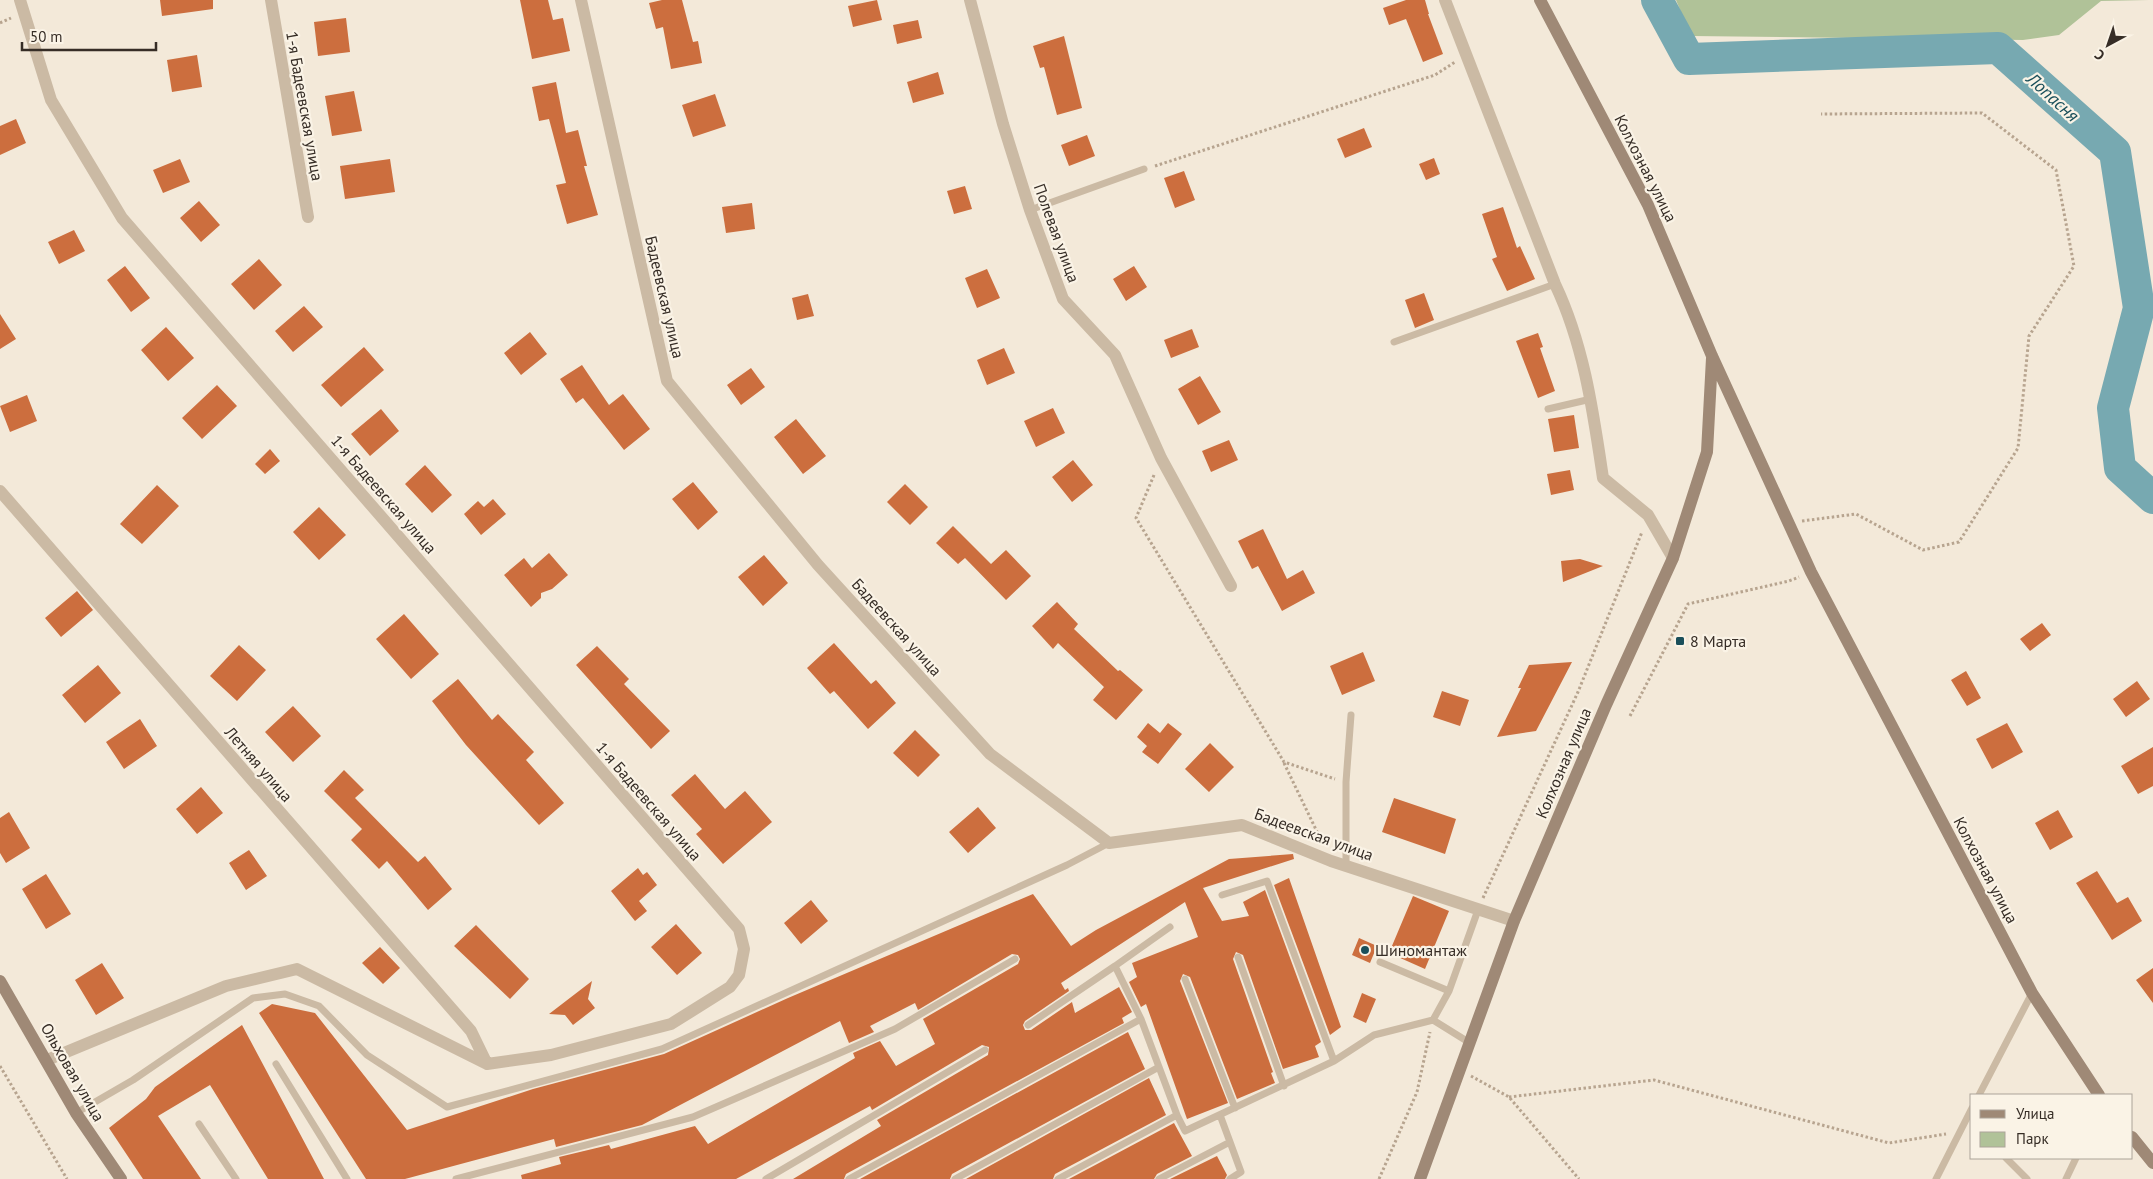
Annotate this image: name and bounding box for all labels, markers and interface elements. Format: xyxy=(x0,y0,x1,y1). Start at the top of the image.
scale bar xyxy=(22,20,156,52)
north arrow xyxy=(2083,20,2133,70)
text: 50 m xyxy=(30,27,63,46)
street label: 1-я Бадеевская улица xyxy=(282,30,328,182)
text: С xyxy=(2091,45,2108,64)
water label: Лопасня xyxy=(2021,67,2085,127)
street label: Колхозная улица xyxy=(1610,111,1682,225)
street label: Полевая улица xyxy=(1030,181,1084,285)
street label: Бадеевская улица xyxy=(641,234,689,360)
street label: 1-я Бадеевская улица xyxy=(327,430,441,558)
street label: Бадеевская улица xyxy=(848,574,946,680)
place label: 8 Марта xyxy=(1690,631,1746,651)
marker: 8 Марта xyxy=(1674,635,1686,647)
street label: Колхозная улица xyxy=(1531,705,1595,821)
street label: Летняя улица xyxy=(220,721,297,806)
street label: 1-я Бадеевская улица xyxy=(592,737,706,865)
street label: Бадеевская улица xyxy=(1252,803,1376,865)
street label: Колхозная улица xyxy=(1949,813,2023,927)
place label: Шиномантаж xyxy=(1375,940,1467,960)
marker: Шиномантаж xyxy=(1359,944,1371,956)
street label: Ольховая улица xyxy=(37,1019,109,1125)
legend xyxy=(1970,1094,2133,1159)
text: Улица xyxy=(2016,1104,2054,1123)
text: Парк xyxy=(2016,1129,2049,1148)

